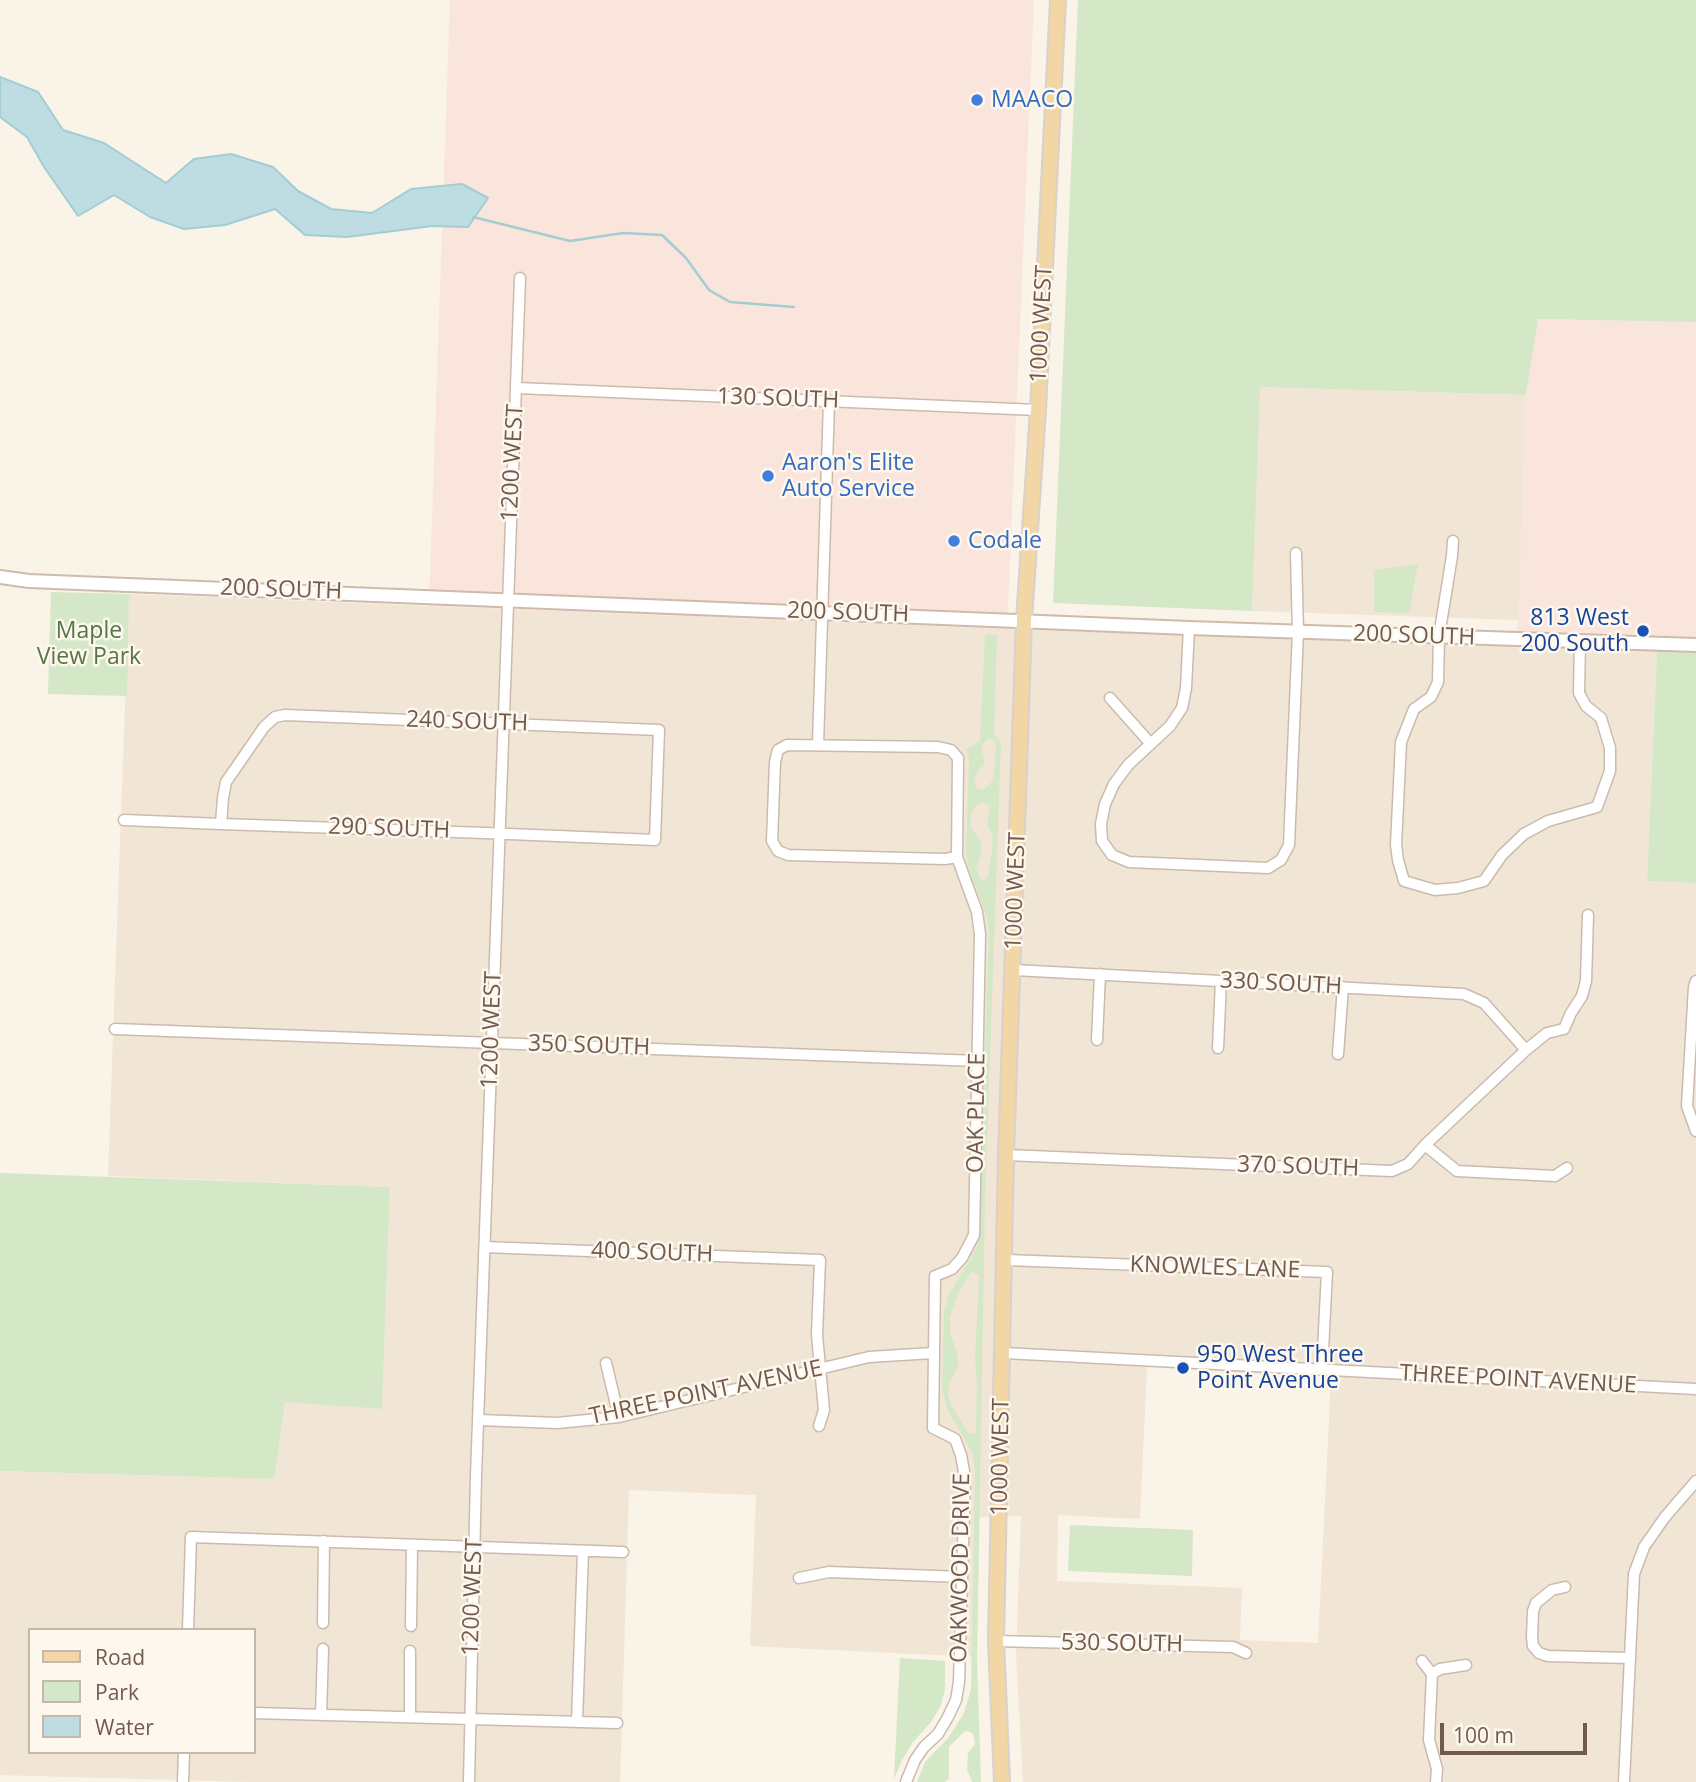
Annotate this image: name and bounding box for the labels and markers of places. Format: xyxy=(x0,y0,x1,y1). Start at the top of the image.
place label: MAACO xyxy=(991,86,1073,114)
marker: MAACO xyxy=(969,92,985,108)
place label: Aaron's Elite Auto Service xyxy=(782,449,915,503)
marker: Aaron's Elite Auto Service xyxy=(760,468,776,484)
place label: Codale xyxy=(968,527,1042,555)
marker: Codale xyxy=(946,533,962,549)
place label: 813 West 200 South xyxy=(1521,604,1629,658)
marker: 813 West 200 South xyxy=(1635,623,1651,639)
place label: 950 West Three Point Avenue xyxy=(1197,1341,1364,1395)
marker: 950 West Three Point Avenue xyxy=(1175,1360,1191,1376)

